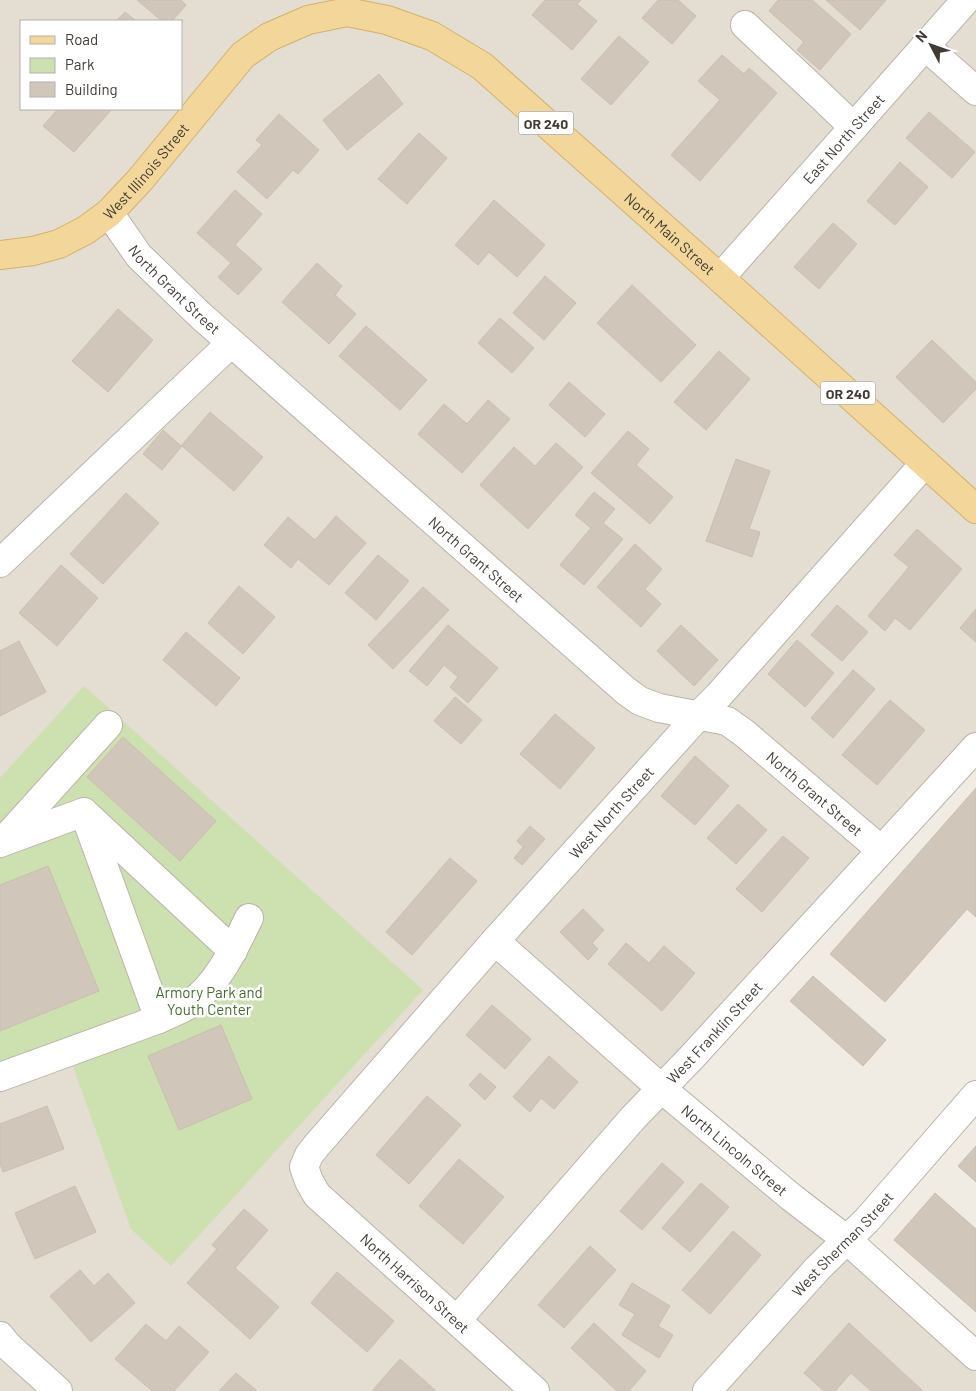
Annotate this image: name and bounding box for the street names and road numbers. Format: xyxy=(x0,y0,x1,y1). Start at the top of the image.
street label: East North Street xyxy=(799,90,888,187)
road number: OR 240 xyxy=(518,112,574,134)
street label: West Illinois Street xyxy=(99,119,192,223)
street label: North Main Street xyxy=(621,189,719,278)
street label: North Grant Street xyxy=(125,241,224,338)
road number: OR 240 xyxy=(820,382,876,404)
street label: North Grant Street xyxy=(425,512,528,606)
street label: North Grant Street xyxy=(763,747,866,839)
street label: West North Street xyxy=(565,763,657,862)
street label: West Franklin Street xyxy=(663,978,766,1087)
street label: North Lincoln Street xyxy=(678,1100,791,1199)
street label: West Sherman Street xyxy=(788,1188,897,1300)
street label: North Harrison Street xyxy=(357,1229,473,1337)

